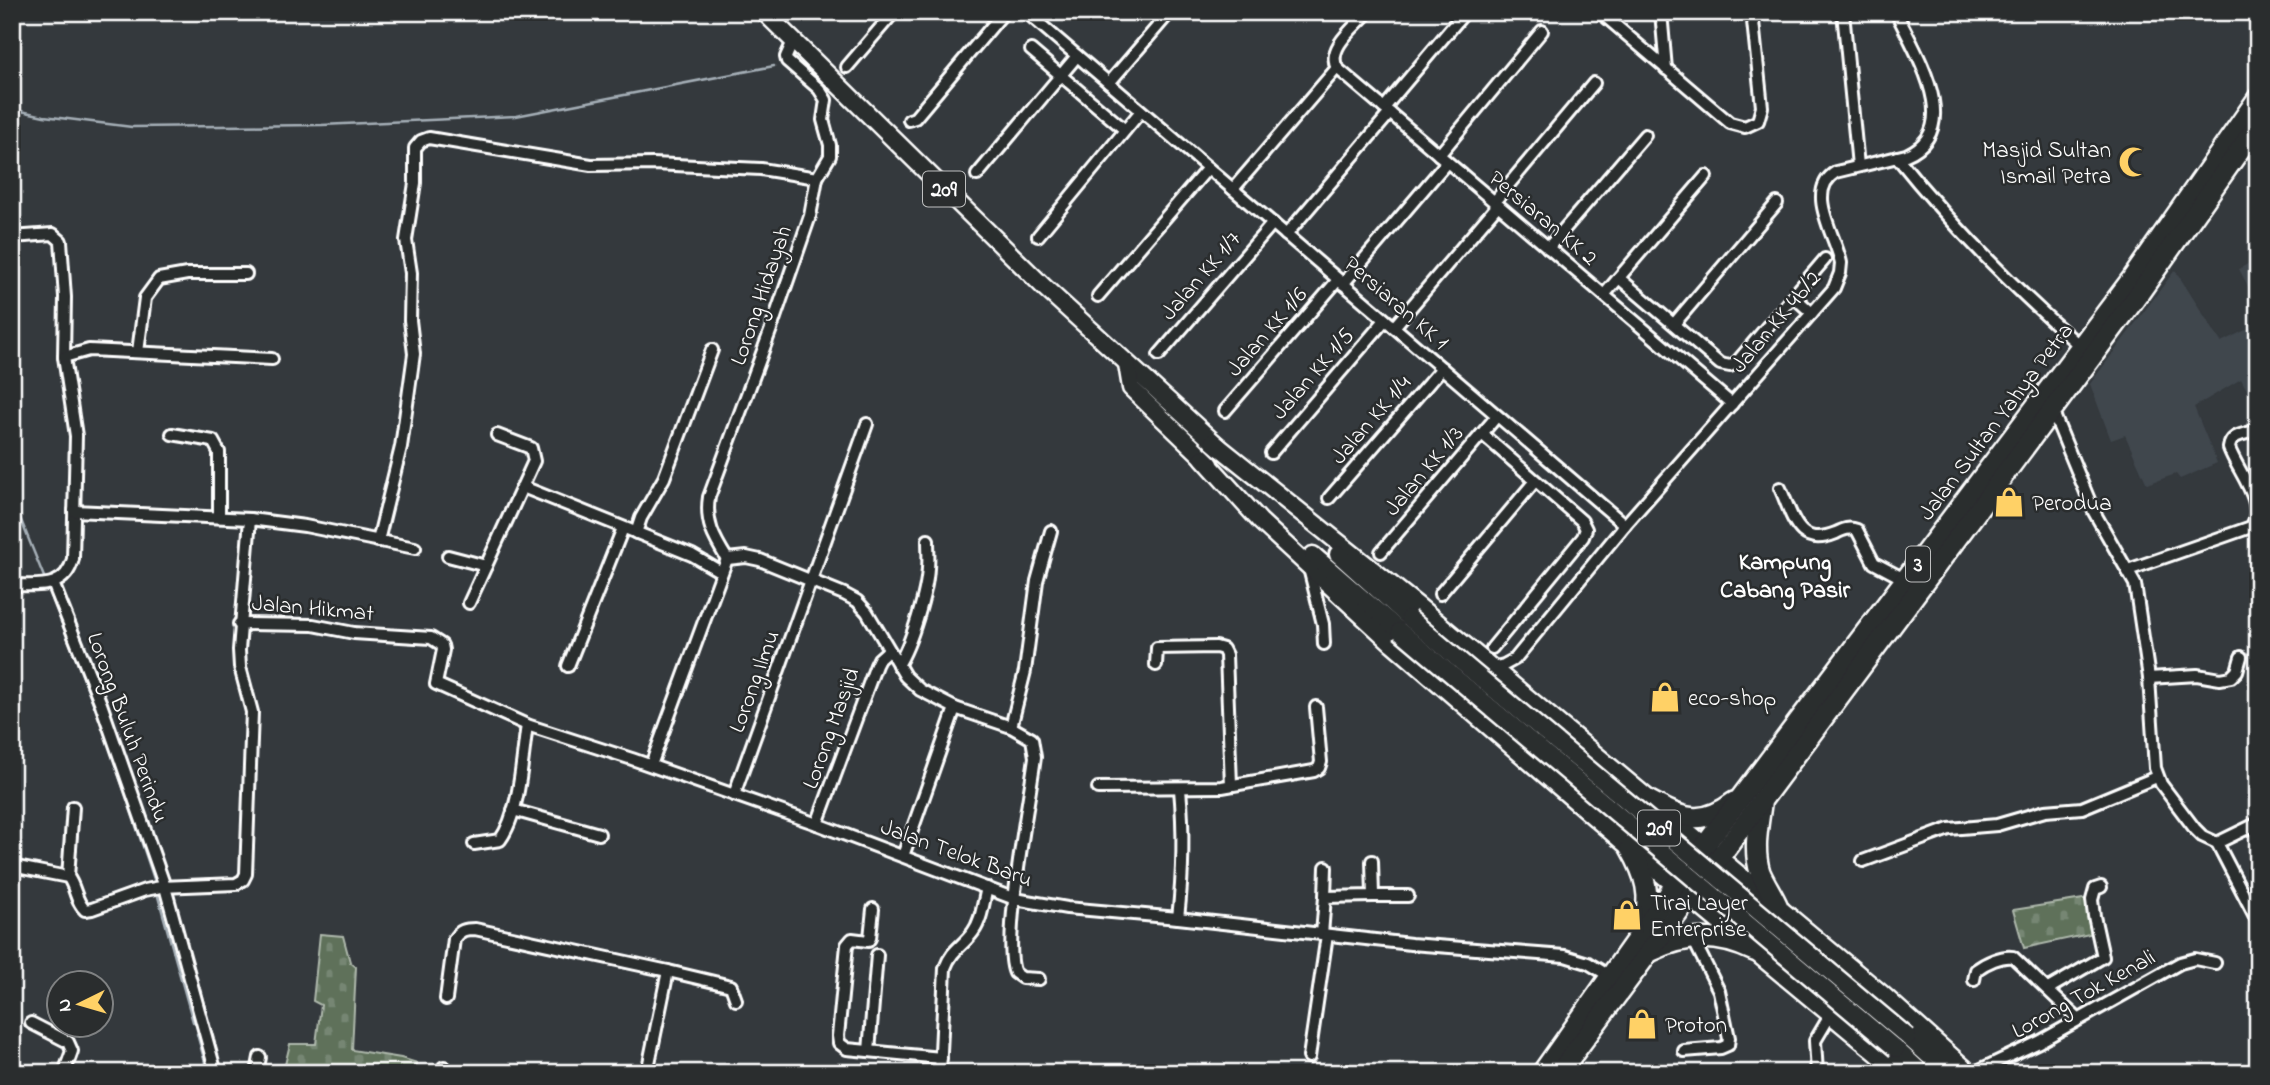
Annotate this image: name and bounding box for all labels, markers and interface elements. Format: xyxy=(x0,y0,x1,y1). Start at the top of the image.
place label: Masjid Sultan Ismail Petra xyxy=(1982,135,2111,194)
mosque icon: Masjid Sultan Ismail Petra xyxy=(2117,145,2151,179)
street label: Persiaran KK 2 xyxy=(1481,163,1604,275)
road number: 209 xyxy=(923,172,965,206)
street label: Lorong Hidayah xyxy=(723,221,804,371)
street label: Jalan KK 1/7 xyxy=(1154,224,1250,329)
street label: Persiaran KK 1 xyxy=(1336,249,1455,359)
street label: Jalan KK 4b/2 xyxy=(1724,264,1830,381)
street label: Jalan KK 1/6 xyxy=(1219,280,1316,385)
street label: Jalan Sultan Yahya Petra xyxy=(1911,317,2084,530)
street label: Jalan KK 1/5 xyxy=(1264,321,1363,428)
street label: Jalan KK 1/4 xyxy=(1324,368,1420,473)
street label: Jalan KK 1/3 xyxy=(1377,419,1473,524)
shop icon: Perodua xyxy=(1992,485,2026,519)
place label: Perodua xyxy=(2032,488,2112,521)
district label: Kampung Cabang Pasir xyxy=(1720,546,1850,610)
road number: 3 xyxy=(1906,546,1930,582)
street label: Jalan Hikmat xyxy=(250,588,376,631)
street label: Lorong Ilmu xyxy=(722,626,790,738)
street label: Lorong Buluh Perindu xyxy=(76,628,176,828)
street label: Lorong Masjid xyxy=(795,664,870,794)
shop icon: eco-shop xyxy=(1648,680,1682,714)
place label: eco-shop xyxy=(1688,683,1776,716)
road number: 209 xyxy=(1638,810,1680,846)
street label: Jalan Telok Baru xyxy=(876,812,1037,897)
place label: Tirai Layer Enterprise xyxy=(1650,888,1749,947)
shop icon: Tirai Layer Enterprise xyxy=(1610,898,1644,932)
street label: Lorong Tok Kenali xyxy=(2006,942,2162,1049)
north arrow xyxy=(46,970,116,1040)
text: N xyxy=(52,998,80,1013)
shop icon: Proton xyxy=(1625,1007,1659,1041)
place label: Proton xyxy=(1665,1010,1727,1043)

